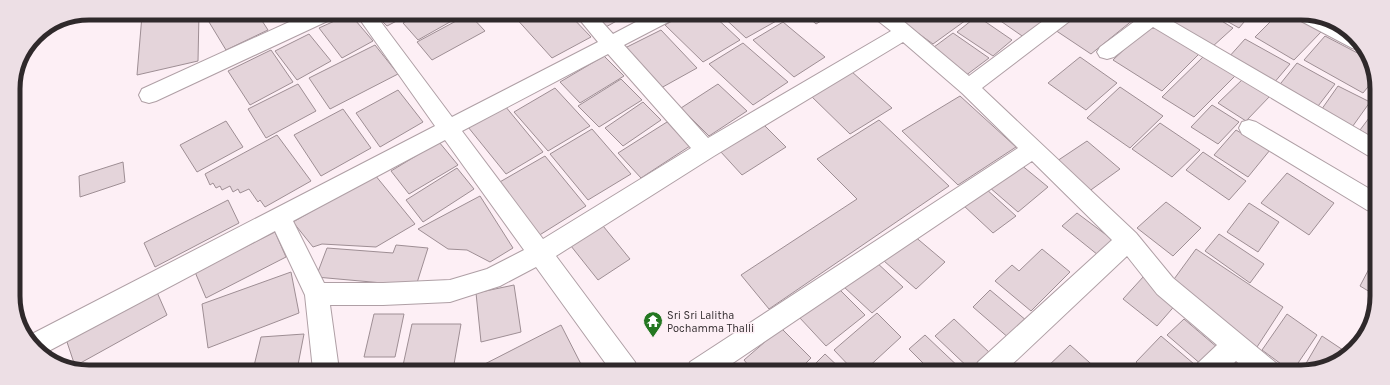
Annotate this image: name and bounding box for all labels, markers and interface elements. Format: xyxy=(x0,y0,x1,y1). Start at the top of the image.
place label: Sri Sri Lalitha Pochamma Thalli xyxy=(667,309,754,335)
temple icon: Sri Sri Lalitha Pochamma Thalli xyxy=(642,310,664,338)

